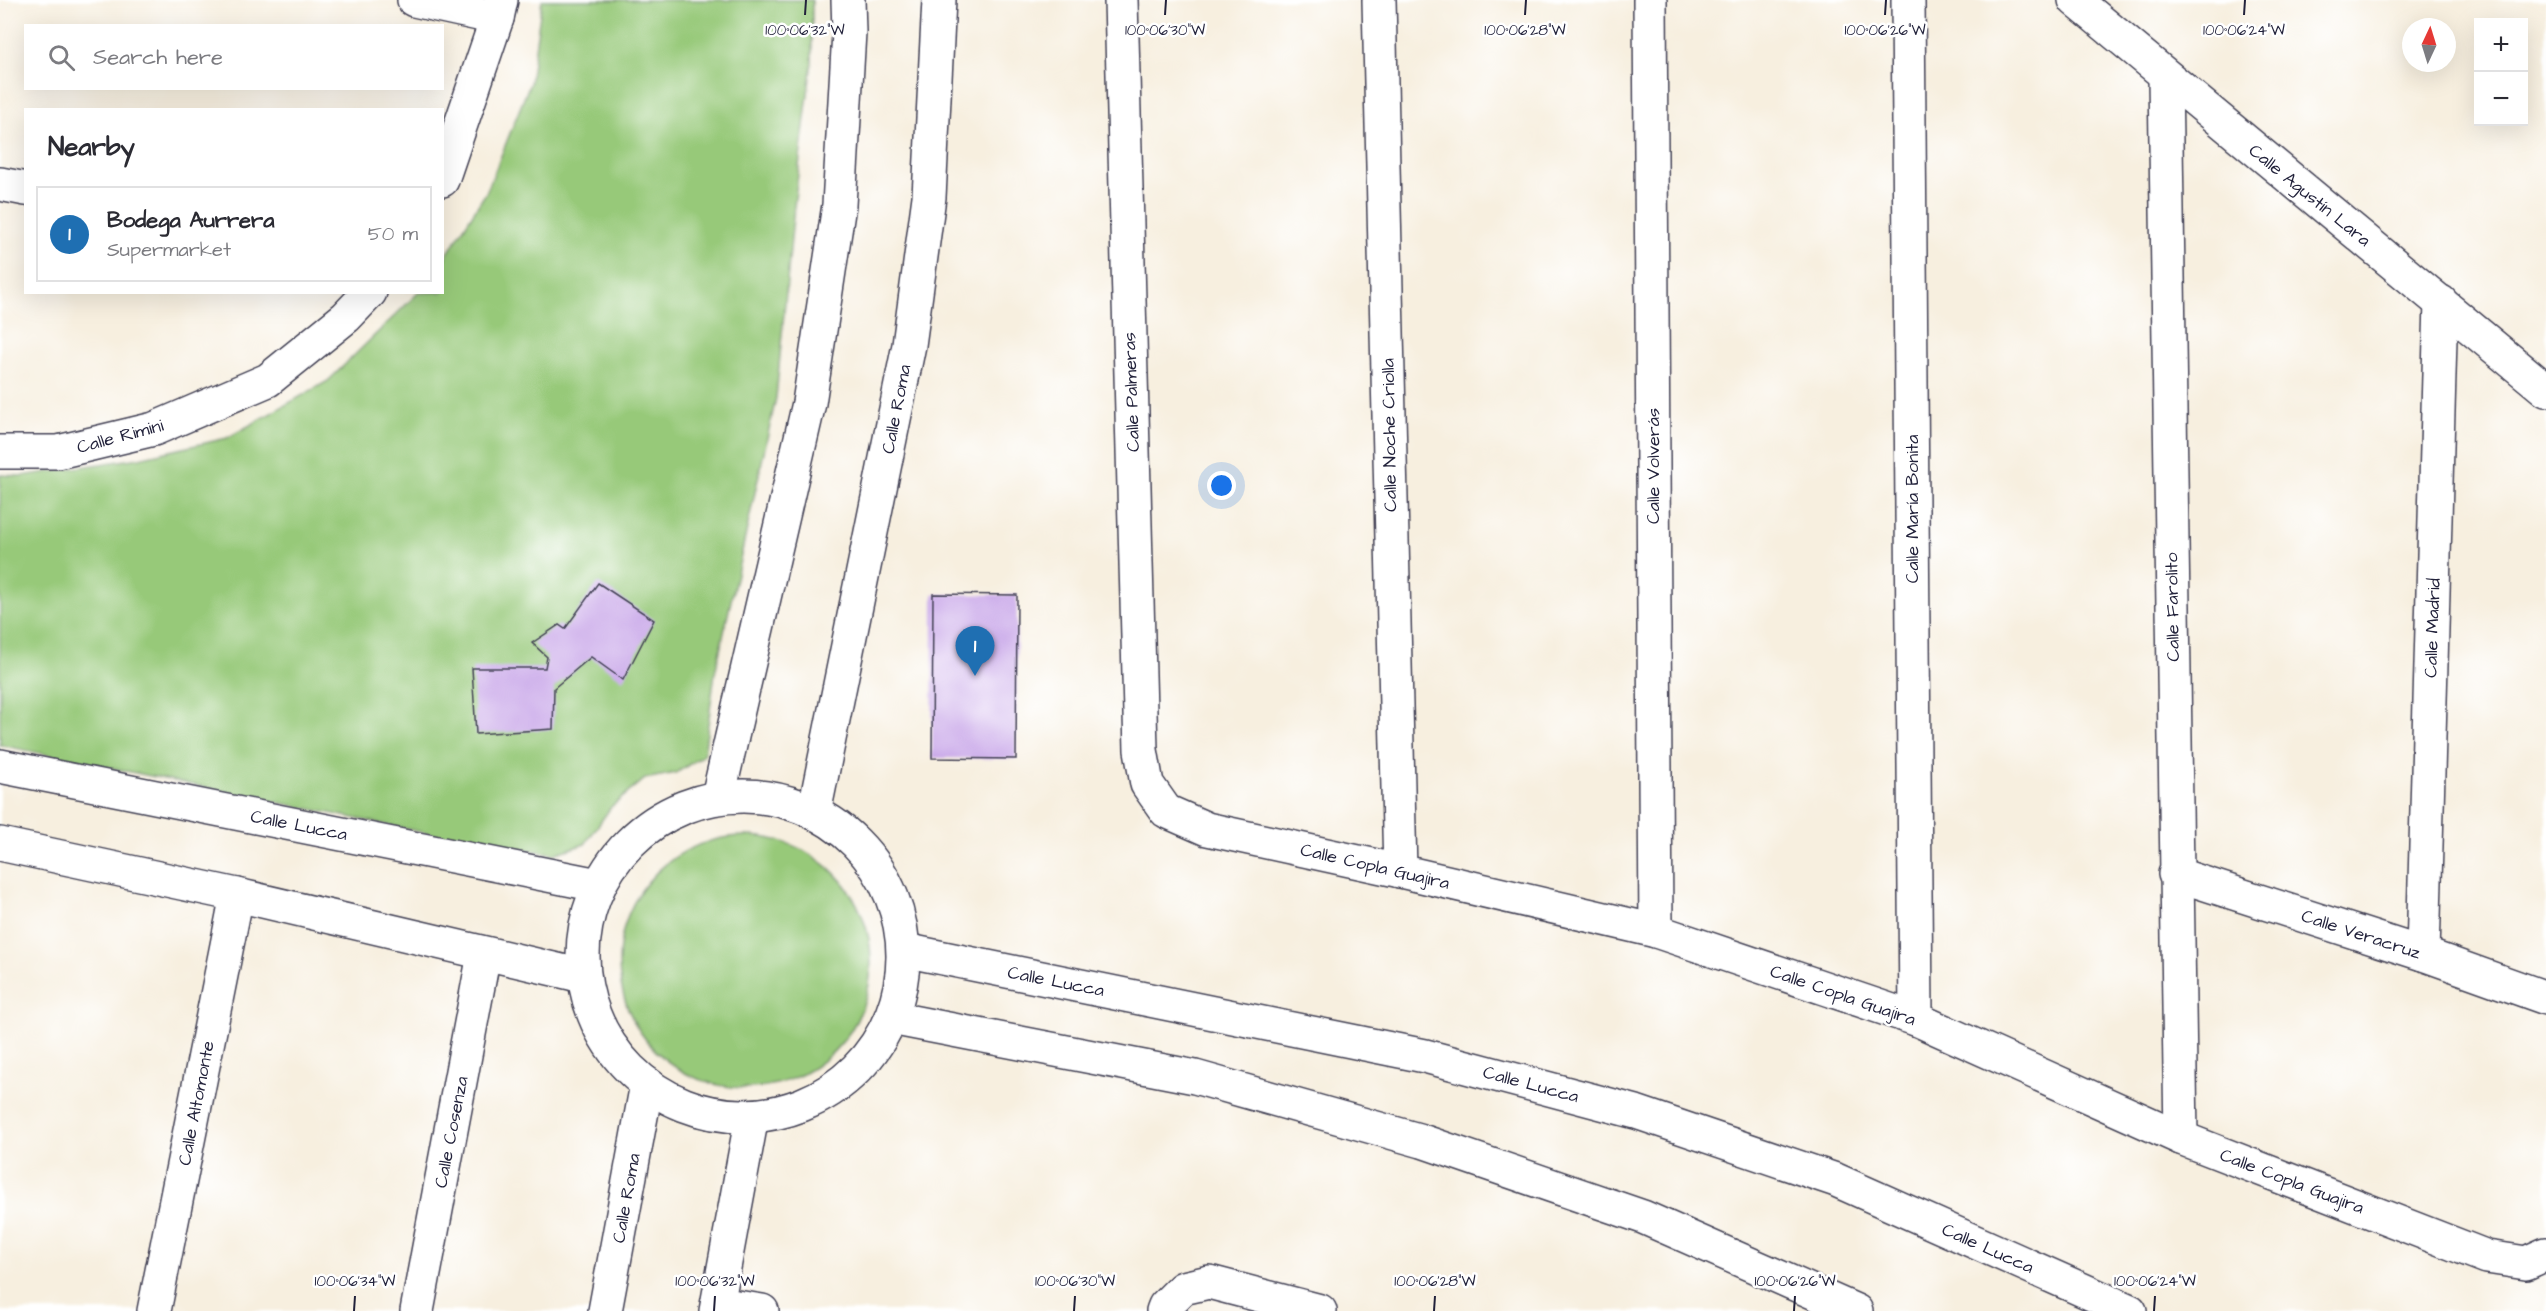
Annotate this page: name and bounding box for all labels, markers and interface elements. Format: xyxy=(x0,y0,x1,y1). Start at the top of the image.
north arrow xyxy=(2402,18,2456,72)
map controls xyxy=(2474,18,2528,126)
button: + xyxy=(2474,18,2528,72)
text: 100°06'32"W xyxy=(765,20,845,41)
text: 100°06'30"W xyxy=(1125,20,1205,41)
text: 100°06'28"W xyxy=(1484,20,1566,41)
text: 100°06'26"W xyxy=(1844,20,1926,41)
text: 100°06'24"W xyxy=(2203,20,2285,41)
search box xyxy=(24,24,444,90)
icon: search xyxy=(45,41,78,74)
text: Search here xyxy=(93,42,223,73)
button: − xyxy=(2474,72,2528,126)
text: Nearby xyxy=(48,129,135,165)
street label: Calle Agustín Lara xyxy=(2243,138,2376,253)
text: Bodega Aurrera xyxy=(107,205,274,236)
text: 1 xyxy=(68,220,71,248)
text: 50 m xyxy=(368,220,418,248)
text: Supermarket xyxy=(107,236,231,264)
street label: Calle Palmeras xyxy=(1117,332,1146,452)
street label: Calle Noche Criolla xyxy=(1376,358,1403,512)
street label: Calle Roma xyxy=(876,362,917,456)
street label: Calle Volverás xyxy=(1641,408,1666,524)
street label: Calle Rimini xyxy=(74,413,166,460)
street label: Calle María Bonita xyxy=(1900,435,1925,583)
your location xyxy=(1207,471,1236,500)
street label: Calle Farolito xyxy=(2159,552,2186,662)
street label: Calle Madrid xyxy=(2418,578,2447,678)
pin: 1 xyxy=(956,626,994,676)
street label: Calle Lucca xyxy=(248,804,349,847)
street label: Calle Copla Guajira xyxy=(1298,837,1452,896)
street label: Calle Veracruz xyxy=(2298,903,2424,966)
street label: Calle Copla Guajira xyxy=(1767,959,1919,1032)
street label: Calle Lucca xyxy=(1005,960,1106,1003)
street label: Calle Altomonte xyxy=(172,1038,221,1168)
street label: Calle Lucca xyxy=(1480,1060,1581,1109)
street label: Calle Cosenza xyxy=(428,1074,475,1190)
street label: Calle Copla Guajira xyxy=(2216,1142,2367,1220)
street label: Calle Roma xyxy=(606,1151,647,1245)
street label: Calle Lucca xyxy=(1938,1217,2038,1280)
text: 100°06'34"W xyxy=(315,1271,395,1292)
text: 100°06'32"W xyxy=(675,1271,755,1292)
text: 100°06'30"W xyxy=(1035,1271,1115,1292)
text: 100°06'28"W xyxy=(1394,1271,1476,1292)
text: 100°06'26"W xyxy=(1754,1271,1836,1292)
text: 100°06'24"W xyxy=(2114,1271,2196,1292)

